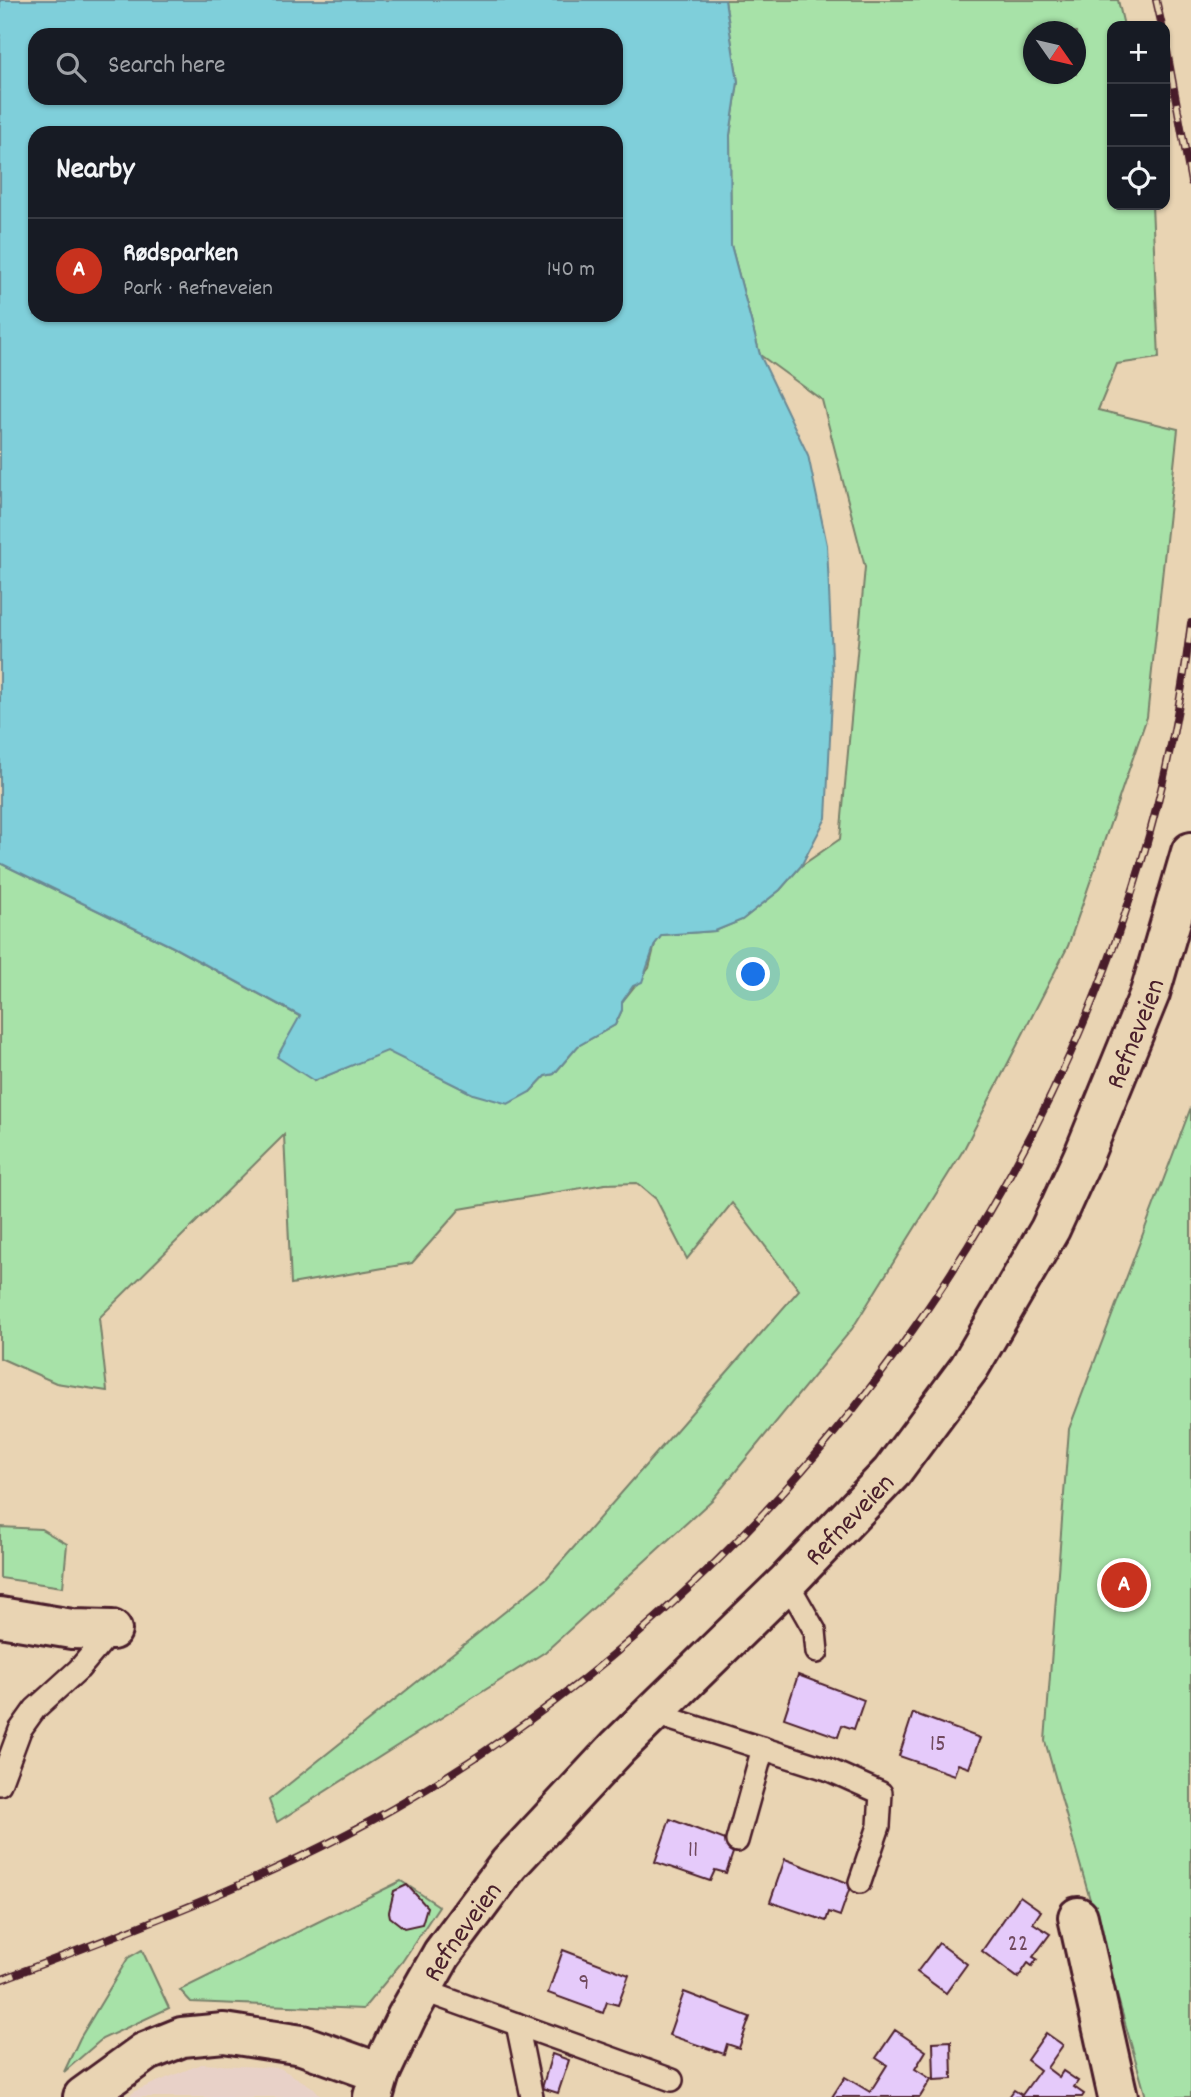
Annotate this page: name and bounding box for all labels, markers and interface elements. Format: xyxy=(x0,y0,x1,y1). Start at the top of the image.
north arrow xyxy=(1023,21,1086,84)
map controls xyxy=(1107,21,1170,210)
button: + xyxy=(1107,21,1170,84)
search box xyxy=(28,28,623,105)
icon: search xyxy=(52,48,90,86)
text: Search here xyxy=(108,48,226,85)
button: − xyxy=(1107,84,1170,147)
button: locate xyxy=(1107,147,1170,210)
text: Nearby xyxy=(56,150,134,193)
text: Rødsparken xyxy=(123,236,238,273)
text: A xyxy=(73,254,85,287)
text: 140 m xyxy=(547,254,595,287)
text: Park · Refneveien xyxy=(123,273,273,306)
your location xyxy=(736,957,770,991)
street label: Refneveien xyxy=(1098,975,1178,1096)
street label: Refneveien xyxy=(797,1466,906,1577)
pin: A xyxy=(1101,1559,1147,1611)
house number: 15 xyxy=(930,1728,946,1762)
house number: 11 xyxy=(688,1834,698,1868)
street label: Refneveien xyxy=(415,1875,514,1991)
house number: 22 xyxy=(1008,1928,1028,1962)
house number: 9 xyxy=(579,1967,590,2001)

